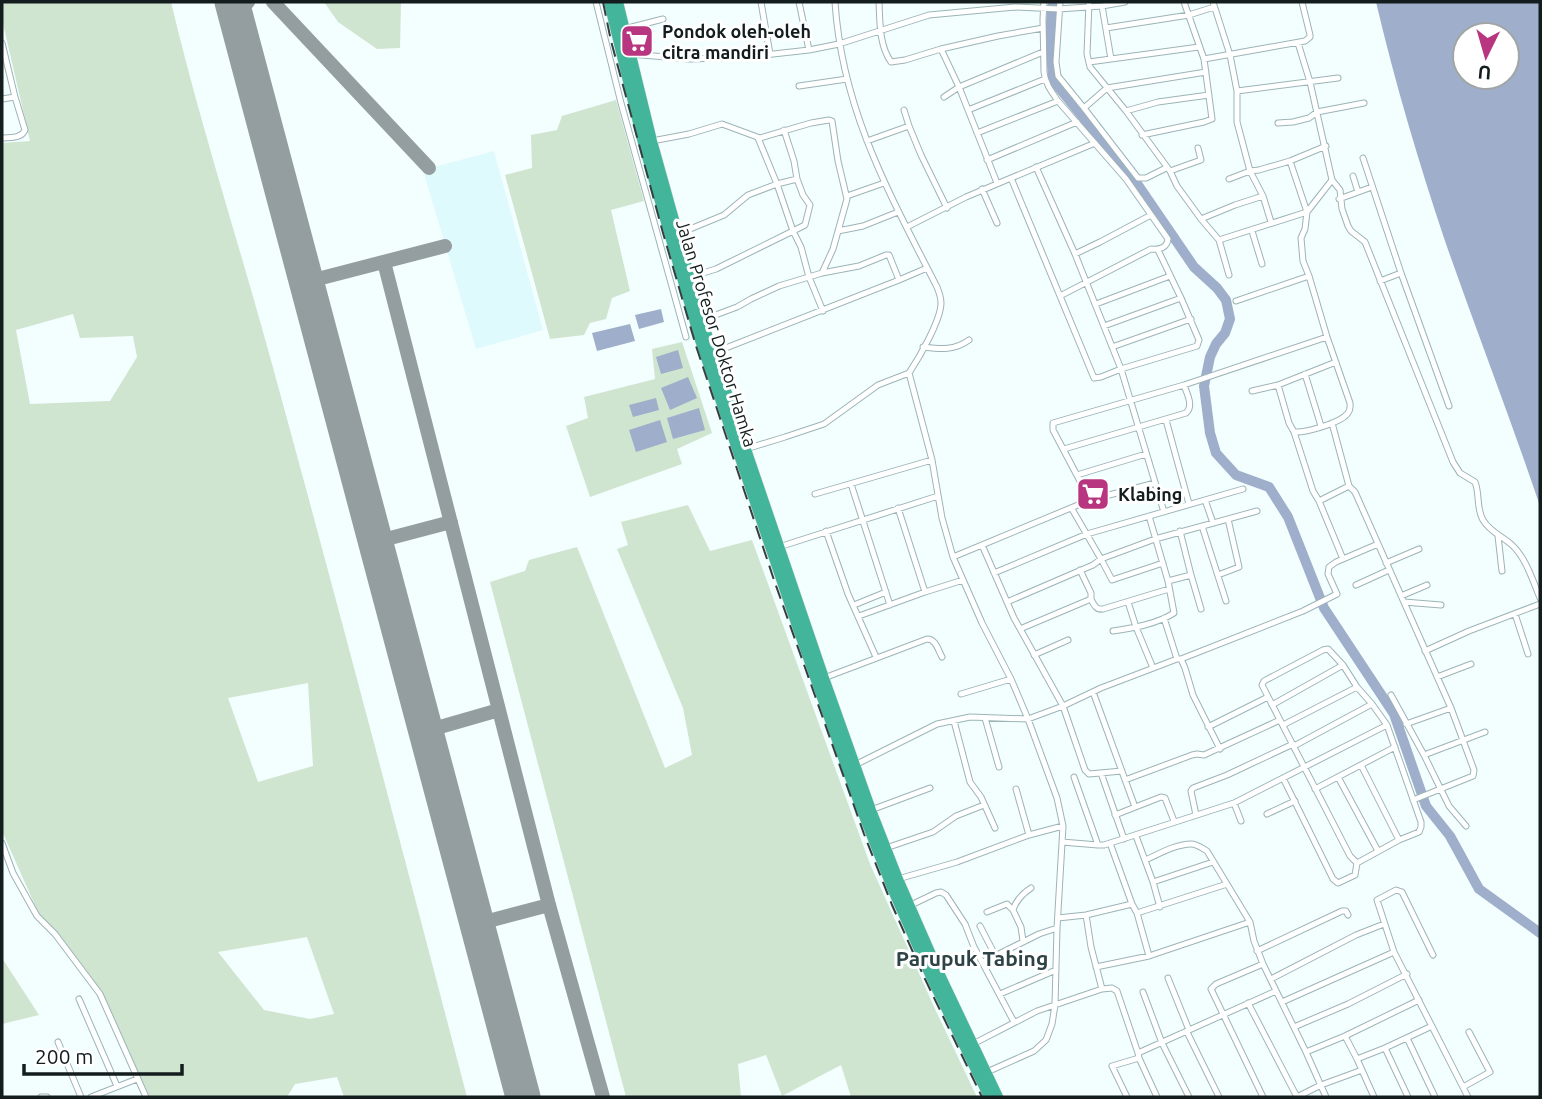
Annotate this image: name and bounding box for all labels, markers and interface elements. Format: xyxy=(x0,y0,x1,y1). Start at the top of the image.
place label: Pondok oleh-oleh citra mandiri xyxy=(662,21,811,62)
north arrow xyxy=(1451,21,1521,91)
supermarket icon: Pondok oleh-oleh citra mandiri xyxy=(618,22,656,60)
text: U xyxy=(1477,61,1492,84)
street label: Jalan Profesor Doktor Hamka xyxy=(673,217,761,449)
supermarket icon: Klabing xyxy=(1074,475,1112,513)
place label: Klabing xyxy=(1118,484,1182,504)
district label: Parupuk Tabing xyxy=(896,946,1048,970)
scale bar xyxy=(24,1032,182,1076)
text: 200 m xyxy=(35,1044,93,1068)

